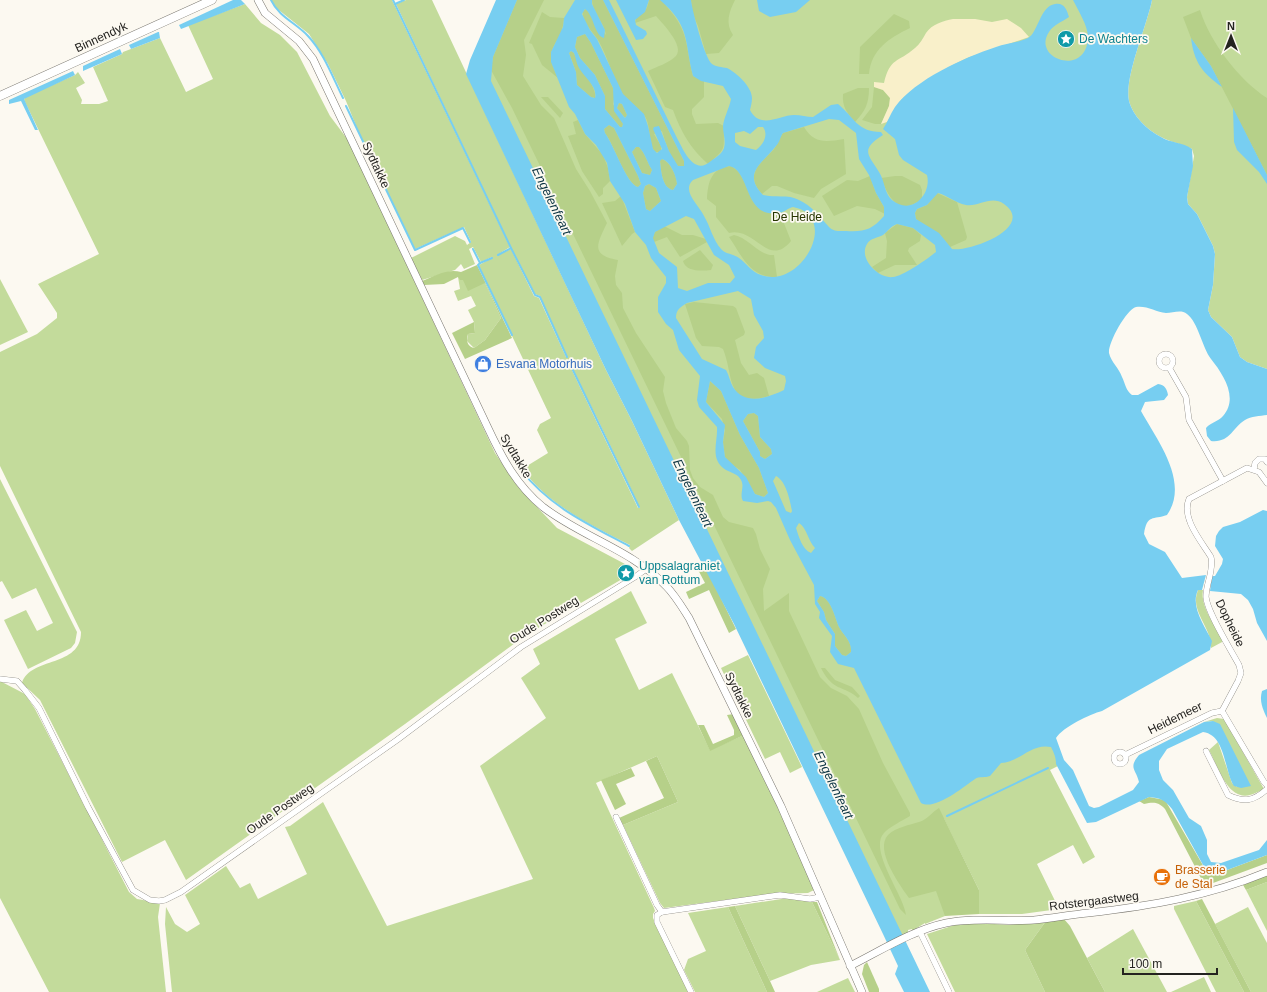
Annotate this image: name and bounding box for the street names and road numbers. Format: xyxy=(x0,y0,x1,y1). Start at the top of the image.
street label: Binnendyk xyxy=(73,18,130,55)
street label: Sydtakke xyxy=(359,140,393,191)
street label: Sydtakke xyxy=(497,431,535,481)
street label: Oude Postweg xyxy=(507,593,581,647)
street label: Dopheide xyxy=(1212,597,1248,649)
street label: Sydtakke xyxy=(722,670,756,721)
street label: Heidemeer xyxy=(1146,699,1204,737)
street label: Oude Postweg xyxy=(244,781,316,837)
street label: Rotstergaastweg xyxy=(1048,889,1140,913)

